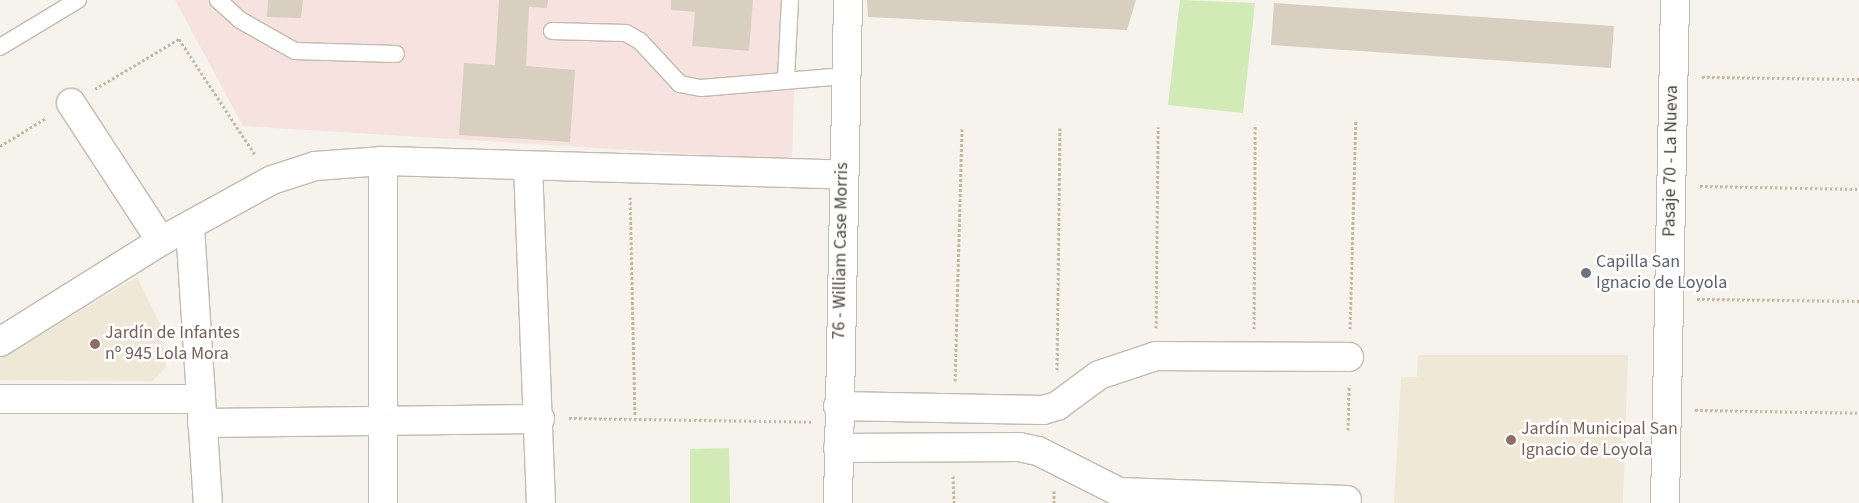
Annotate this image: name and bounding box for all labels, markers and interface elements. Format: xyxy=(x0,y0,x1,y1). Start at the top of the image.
street label: Pasaje 70 - La Nueva xyxy=(1659,85,1683,237)
street label: 76 - William Case Morris xyxy=(829,162,853,340)
place label: Capilla San Ignacio de Loyola xyxy=(1596,252,1727,294)
marker: Capilla San Ignacio de Loyola xyxy=(1580,267,1592,279)
place label: Jardín de Infantes nº 945 Lola Mora xyxy=(105,323,240,366)
marker: Jardín de Infantes nº 945 Lola Mora xyxy=(89,338,101,350)
place label: Jardín Municipal San Ignacio de Loyola xyxy=(1521,419,1678,462)
marker: Jardín Municipal San Ignacio de Loyola xyxy=(1505,434,1517,446)

